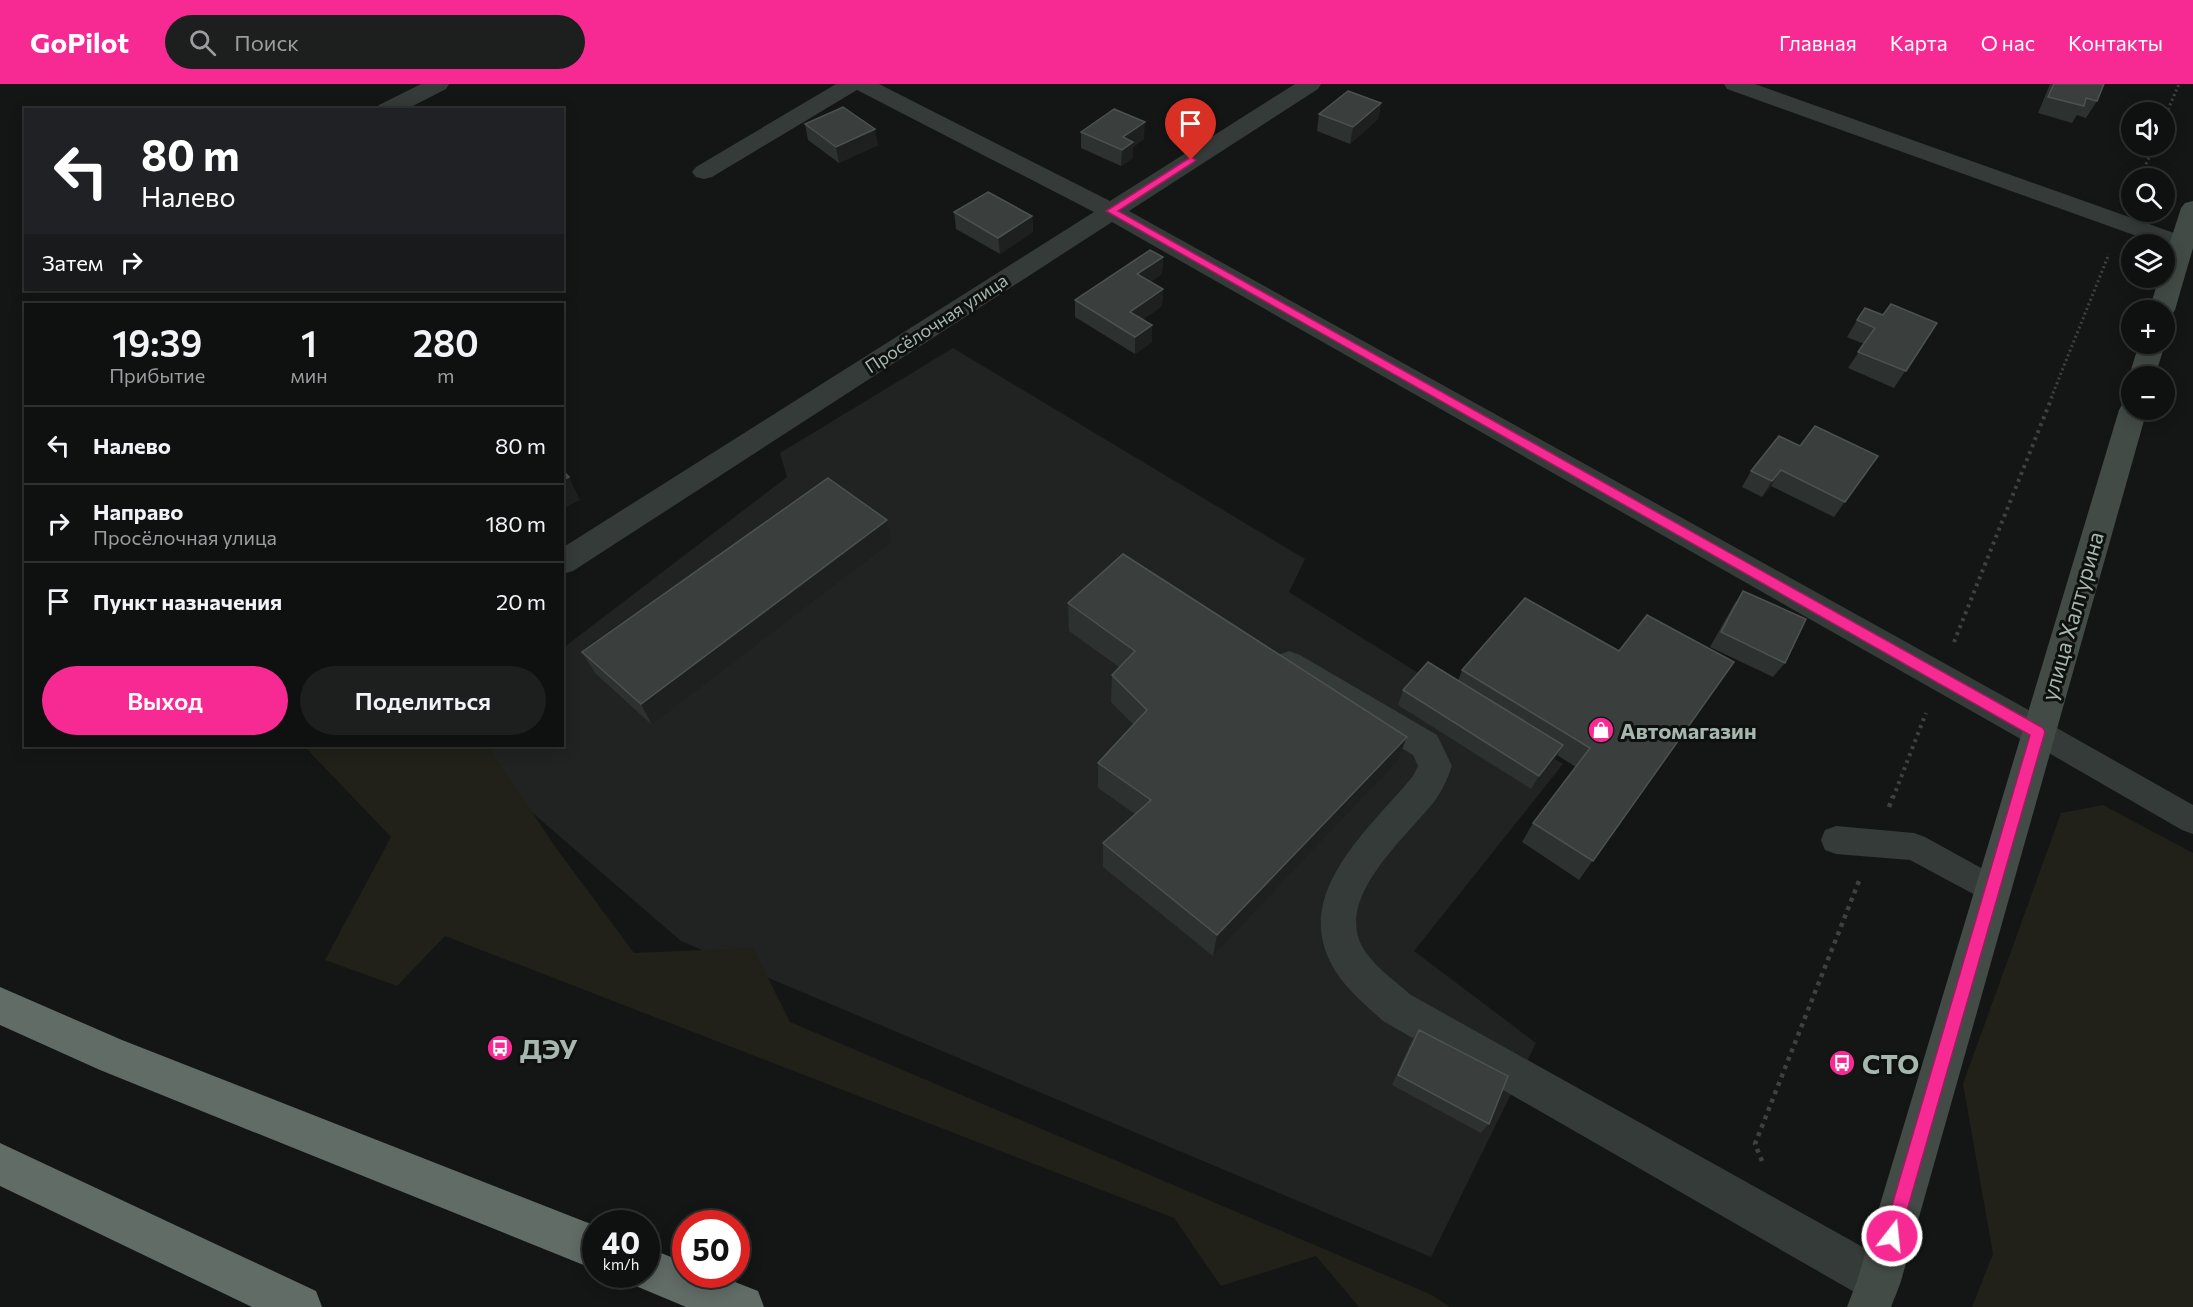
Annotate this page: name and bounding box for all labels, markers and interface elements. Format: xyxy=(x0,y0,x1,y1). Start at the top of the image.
search box xyxy=(165,15,585,69)
text: GoPilot xyxy=(30,25,129,59)
icon: search xyxy=(186,26,219,59)
text: Поиск xyxy=(234,29,299,56)
text: Главная xyxy=(1779,30,1857,55)
text: Карта xyxy=(1890,30,1948,55)
text: О нас xyxy=(1981,30,2035,55)
text: Контакты xyxy=(2068,30,2163,55)
pin xyxy=(1165,98,1216,160)
map controls xyxy=(2121,102,2175,420)
button: sound xyxy=(2121,102,2175,156)
icon: arrive xyxy=(1174,107,1207,140)
text: 80 m xyxy=(141,128,240,180)
icon: left xyxy=(42,132,120,210)
button: search xyxy=(2121,168,2175,222)
text: Налево xyxy=(141,180,236,213)
button: layers xyxy=(2121,234,2175,288)
icon: right xyxy=(115,246,148,279)
text: Затем xyxy=(42,249,103,276)
street label: Просёлочная улица xyxy=(861,269,1011,377)
button: + xyxy=(2121,300,2175,354)
text: 19:39 xyxy=(112,320,202,364)
text: 1 xyxy=(301,320,317,364)
text: 280 xyxy=(413,320,479,364)
text: Прибытие xyxy=(109,363,205,387)
text: мин xyxy=(290,363,328,387)
text: m xyxy=(437,363,455,387)
button: − xyxy=(2121,366,2175,420)
icon: left xyxy=(42,429,75,462)
text: Налево xyxy=(93,432,171,459)
text: 80 m xyxy=(495,432,546,459)
text: Направо xyxy=(93,498,183,525)
icon: right xyxy=(42,507,75,540)
text: 180 m xyxy=(485,510,546,537)
text: Просёлочная улица xyxy=(93,525,277,549)
street label: улица Халтурина xyxy=(2035,528,2109,704)
icon: arrive xyxy=(42,585,75,618)
text: Пункт назначения xyxy=(93,588,282,615)
text: 20 m xyxy=(496,588,546,615)
button: Выход xyxy=(42,666,288,735)
button: Поделиться xyxy=(300,666,546,735)
shop icon: Автомагазин xyxy=(1586,715,1616,745)
place label: Автомагазин xyxy=(1620,717,1757,744)
place label: ДЭУ xyxy=(520,1032,578,1065)
bus stop icon: ДЭУ xyxy=(485,1033,515,1063)
place label: СТО xyxy=(1862,1047,1919,1080)
bus stop icon: СТО xyxy=(1827,1048,1857,1078)
position arrow xyxy=(1860,1204,1924,1268)
speed limit sign: 50 xyxy=(672,1210,750,1288)
text: 40 xyxy=(602,1223,640,1260)
text: km/h xyxy=(603,1255,639,1273)

